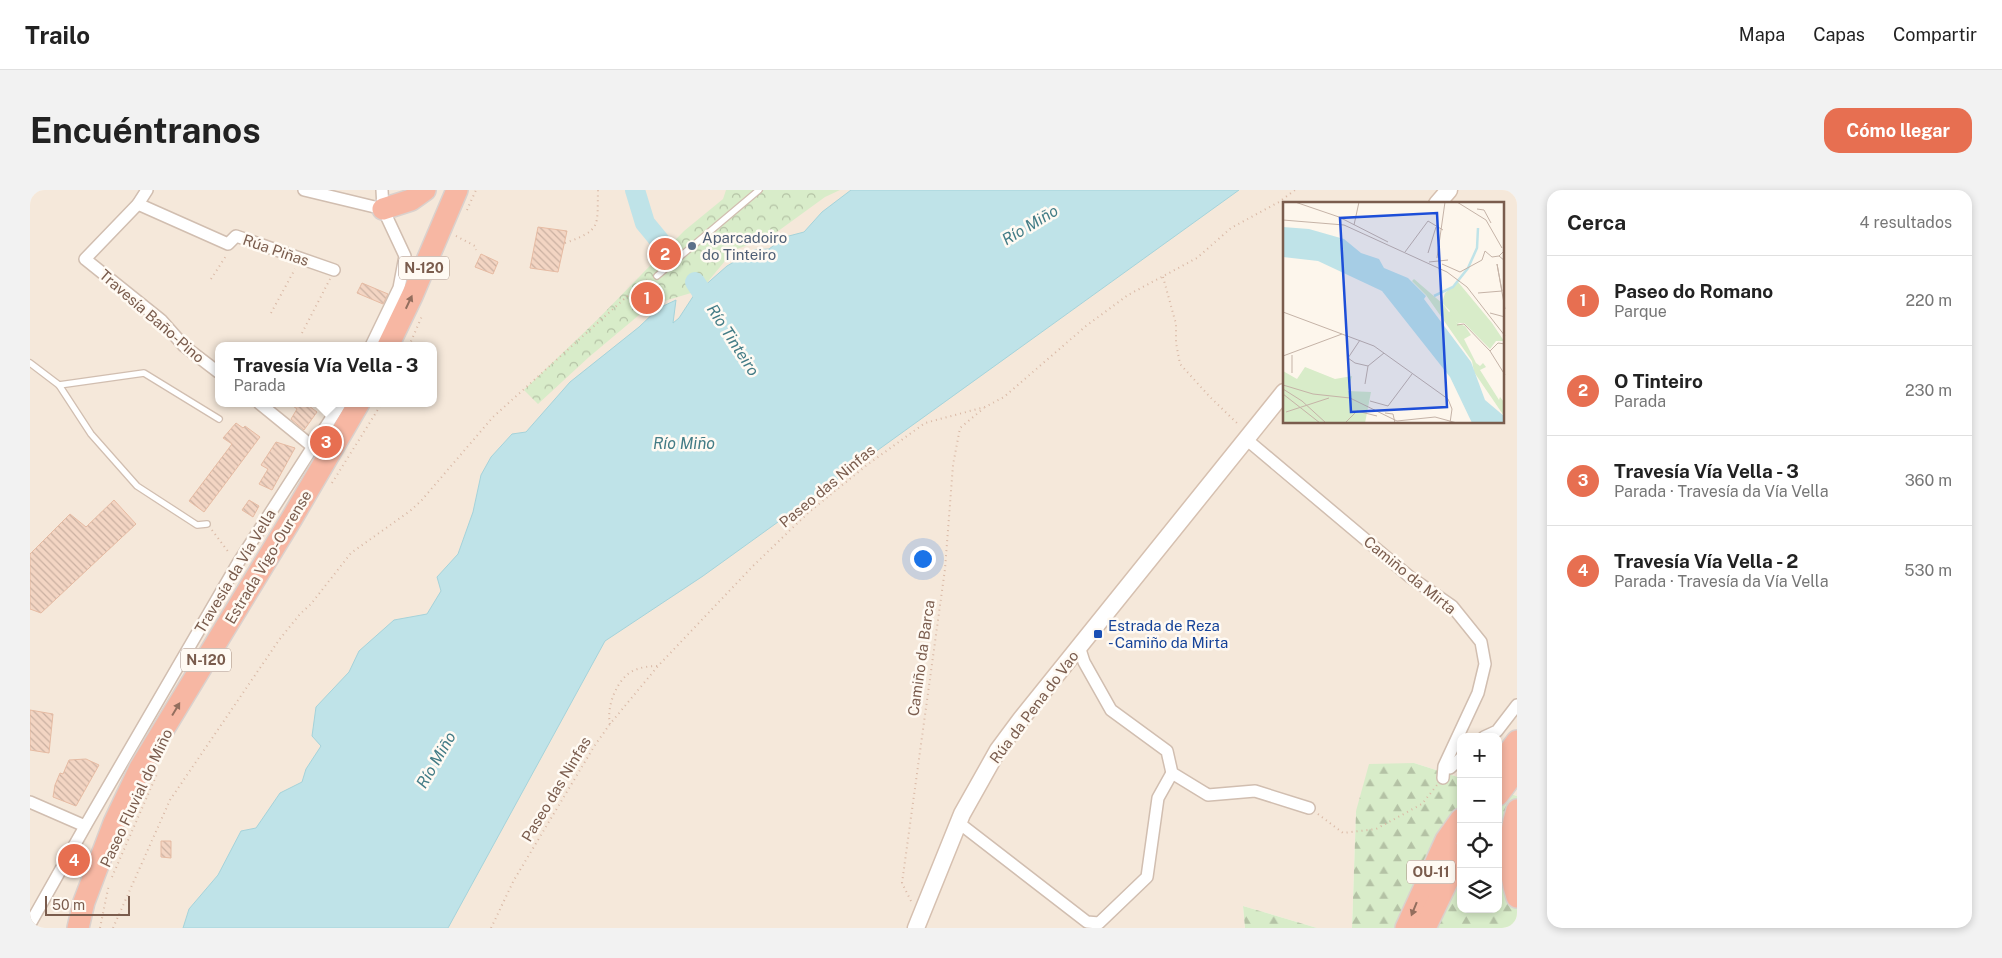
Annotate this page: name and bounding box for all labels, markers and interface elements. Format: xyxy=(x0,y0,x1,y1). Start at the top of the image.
text: Trailo xyxy=(25,21,90,49)
text: Mapa xyxy=(1739,24,1785,45)
text: Capas xyxy=(1813,24,1865,45)
text: Compartir xyxy=(1893,24,1977,45)
button: Cómo llegar xyxy=(1824,108,1972,153)
text: Encuéntranos xyxy=(30,110,261,151)
water label: Río Miño xyxy=(999,201,1062,249)
inset map xyxy=(1283,202,1504,424)
text: Cerca xyxy=(1567,210,1626,235)
text: 4 resultados xyxy=(1860,213,1952,232)
place label: Aparcadoiro do Tinteiro xyxy=(702,229,787,263)
street label: Rúa Piñas xyxy=(241,231,311,269)
pin: 2 xyxy=(649,235,681,273)
marker: Aparcadoiro do Tinteiro xyxy=(686,240,698,252)
road number: N-120 xyxy=(399,256,449,280)
street label: Travesía Baño-Pino xyxy=(96,266,208,366)
pin: 1 xyxy=(631,279,663,317)
text: Paseo do Romano xyxy=(1614,280,1773,302)
text: 1 xyxy=(1580,291,1586,310)
text: 220 m xyxy=(1905,291,1952,310)
one-way arrow xyxy=(405,295,413,309)
water label: Río Tinteiro xyxy=(703,301,763,380)
text: Parque xyxy=(1614,302,1667,321)
popup xyxy=(215,342,437,407)
text: Travesía Vía Vella - 3 xyxy=(234,354,418,376)
text: O Tinteiro xyxy=(1614,370,1703,392)
text: Parada xyxy=(234,376,286,395)
text: 2 xyxy=(1578,381,1588,400)
text: 230 m xyxy=(1905,381,1952,400)
text: Parada xyxy=(1614,392,1666,411)
pin: 3 xyxy=(310,423,342,461)
water label: Río Miño xyxy=(653,434,715,453)
street label: Paseo das Ninfas xyxy=(776,441,878,531)
text: Travesía Vía Vella - 3 xyxy=(1614,460,1799,482)
text: 3 xyxy=(1578,471,1588,490)
text: 360 m xyxy=(1905,471,1952,490)
text: Parada · Travesía da Vía Vella xyxy=(1614,482,1828,501)
street label: Estrada Vigo-Ourense xyxy=(221,487,315,627)
street label: Travesía da Vía Vella xyxy=(191,506,279,636)
street label: Camiño da Mirta xyxy=(1361,533,1459,617)
your location xyxy=(910,546,936,572)
text: Travesía Vía Vella - 2 xyxy=(1614,550,1798,572)
text: 4 xyxy=(1578,561,1588,580)
text: 530 m xyxy=(1904,561,1952,580)
text: Parada · Travesía da Vía Vella xyxy=(1614,572,1828,591)
street label: Camiño da Barca xyxy=(904,599,938,717)
place label: Estrada de Reza - Camiño da Mirta xyxy=(1108,617,1228,651)
marker: Estrada de Reza - Camiño da Mirta xyxy=(1092,628,1104,640)
street label: Rúa da Pena do Vao xyxy=(986,647,1082,767)
road number: N-120 xyxy=(181,648,231,672)
one-way arrow xyxy=(171,702,180,715)
street label: Paseo Fluvial do Miño xyxy=(97,726,175,870)
water label: Río Miño xyxy=(412,728,460,792)
map controls xyxy=(1457,733,1502,913)
button: + xyxy=(1457,733,1502,778)
street label: Paseo das Ninfas xyxy=(518,734,594,844)
button: − xyxy=(1457,778,1502,823)
button: locate xyxy=(1457,823,1502,868)
pin: 4 xyxy=(58,841,90,879)
road number: OU-11 xyxy=(1407,860,1455,884)
button: layers xyxy=(1457,868,1502,913)
scale bar xyxy=(45,893,130,916)
text: 50 m xyxy=(52,897,85,913)
one-way arrow xyxy=(1410,902,1418,916)

